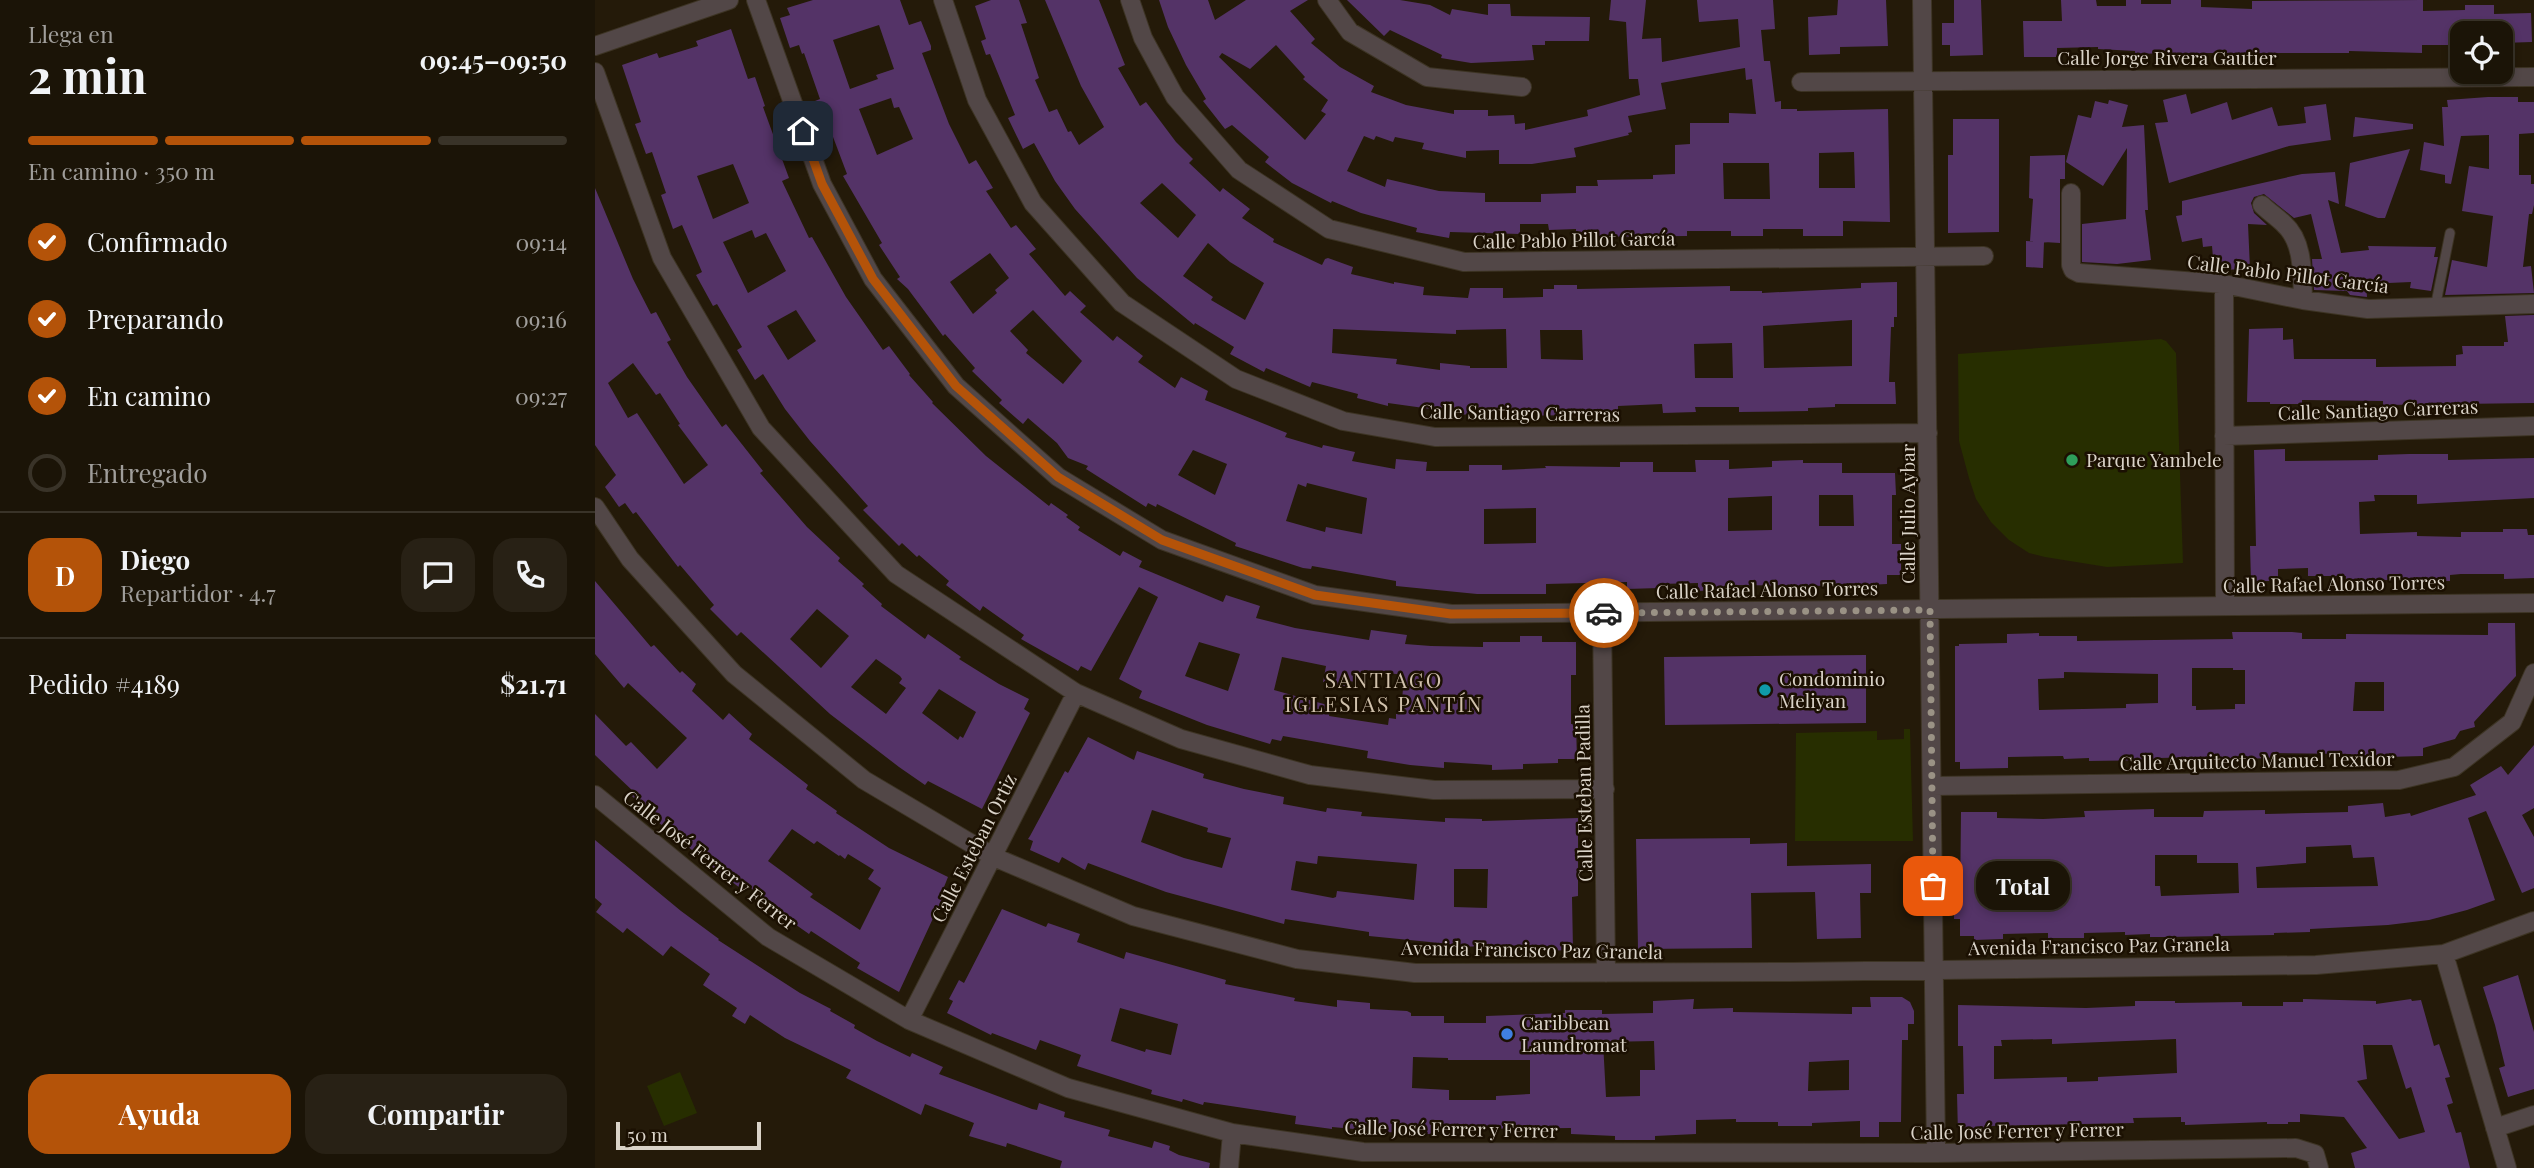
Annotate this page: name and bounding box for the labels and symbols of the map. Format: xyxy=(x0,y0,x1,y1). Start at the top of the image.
street label: Calle Jorge Rivera Gautier xyxy=(2057,44,2277,70)
pin xyxy=(773,101,833,161)
street label: Calle Pablo Pillot García xyxy=(1472,224,1676,254)
street label: Calle Pablo Pillot García xyxy=(2186,248,2391,298)
street label: Calle Santiago Carreras xyxy=(2277,393,2479,425)
street label: Calle Santiago Carreras xyxy=(1420,397,1620,427)
street label: Calle Julio Aybar xyxy=(1894,443,1920,584)
place label: Parque Yambele xyxy=(2086,446,2222,472)
marker: Parque Yambele xyxy=(2064,452,2080,468)
street label: Calle Rafael Alonso Torres xyxy=(2223,568,2445,598)
street label: Calle Rafael Alonso Torres xyxy=(1656,574,1878,604)
courier xyxy=(1569,578,1639,648)
district label: SANTIAGO IGLESIAS PANTÍN xyxy=(1284,665,1484,717)
place label: Condominio Meliyan xyxy=(1779,665,1885,713)
marker: Condominio Meliyan xyxy=(1757,682,1773,698)
street label: Calle Esteban Padilla xyxy=(1568,703,1598,882)
street label: Calle Arquitecto Manuel Texidor xyxy=(2119,745,2395,775)
street label: Calle Esteban Ortiz xyxy=(924,769,1022,927)
street label: Calle José Ferrer y Ferrer xyxy=(619,783,803,935)
pin xyxy=(1903,856,1963,916)
callout: Total xyxy=(1975,862,2069,910)
street label: Avenida Francisco Paz Granela xyxy=(1967,930,2231,960)
street label: Avenida Francisco Paz Granela xyxy=(1400,934,1664,964)
place label: Caribbean Laundromat xyxy=(1521,1009,1627,1057)
marker: Caribbean Laundromat xyxy=(1499,1026,1515,1042)
street label: Calle José Ferrer y Ferrer xyxy=(1344,1113,1558,1143)
street label: Calle José Ferrer y Ferrer xyxy=(1910,1115,2124,1145)
scale bar xyxy=(616,1119,761,1151)

